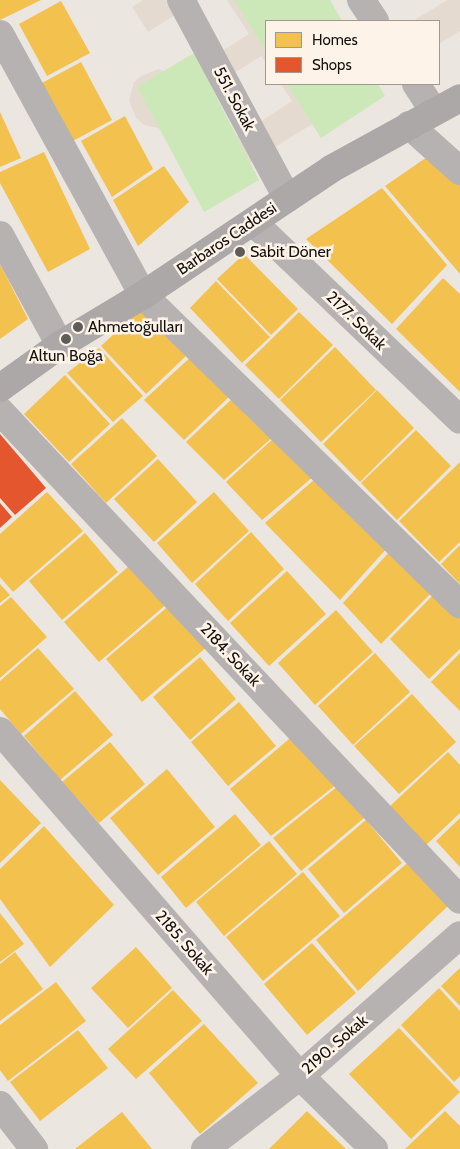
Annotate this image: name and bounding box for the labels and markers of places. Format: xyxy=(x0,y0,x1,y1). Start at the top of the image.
place label: Sabit Döner xyxy=(250,242,331,262)
marker: Sabit Döner xyxy=(234,246,246,258)
place label: Ahmetoğulları xyxy=(88,317,183,337)
marker: Ahmetoğulları xyxy=(72,321,84,333)
marker: Altun Boğa xyxy=(60,333,72,345)
place label: Altun Boğa xyxy=(29,346,103,366)

